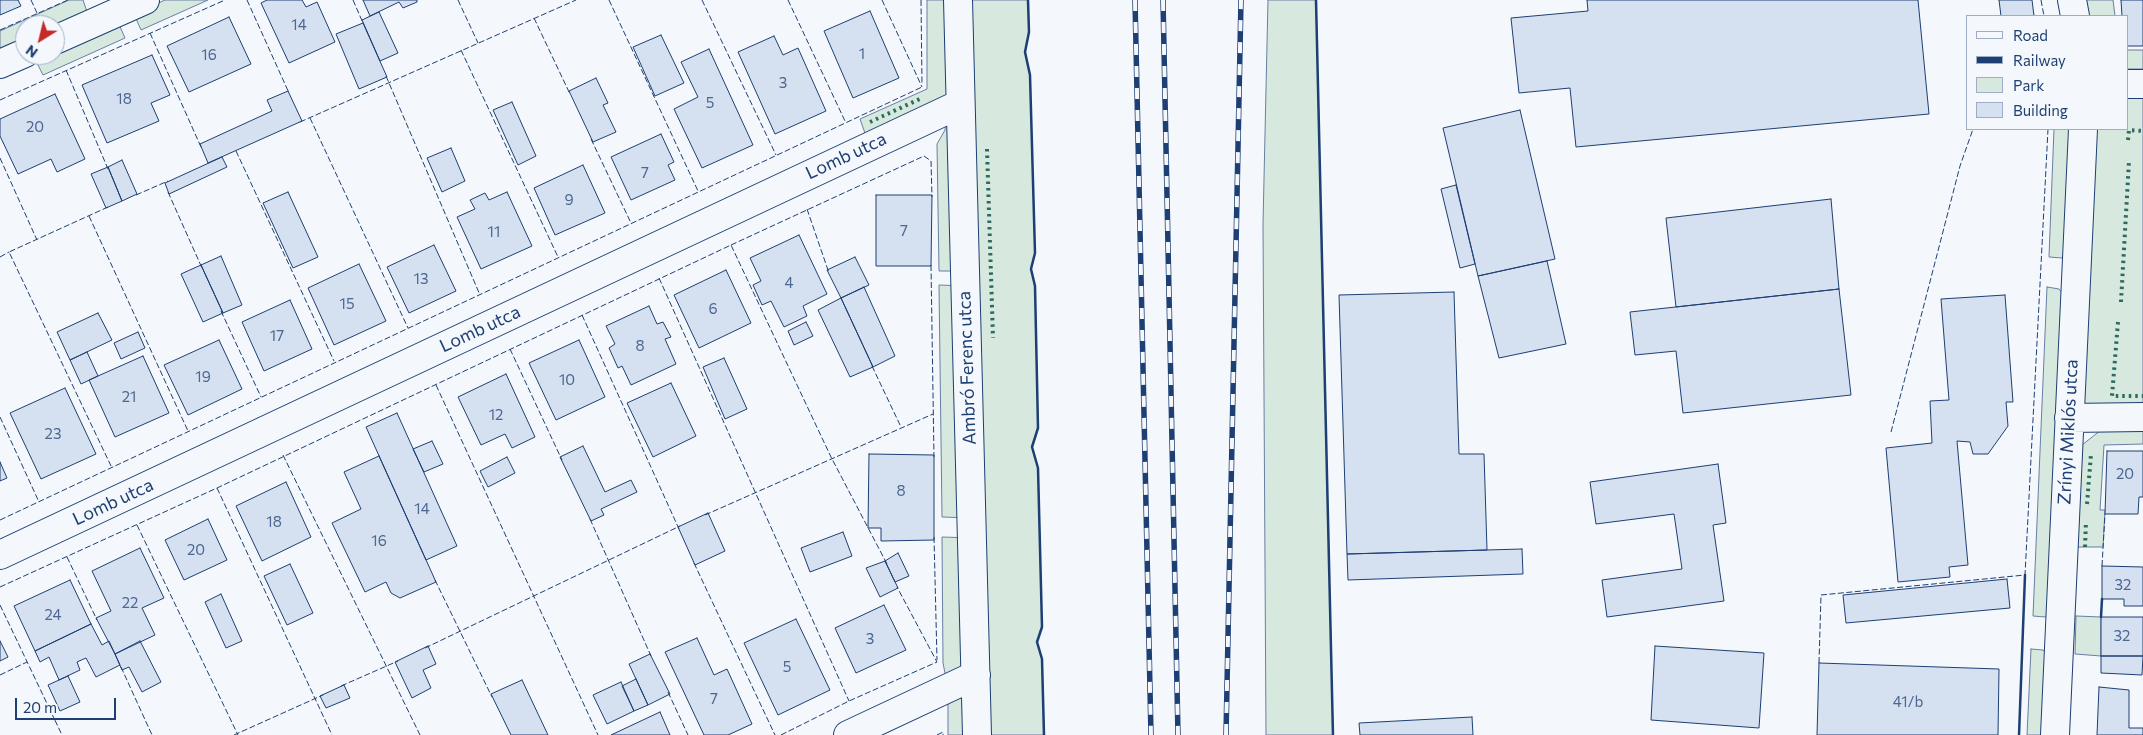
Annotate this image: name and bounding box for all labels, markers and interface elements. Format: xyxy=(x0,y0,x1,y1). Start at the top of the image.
north arrow xyxy=(15,15,65,65)
legend xyxy=(1966,15,2128,130)
house number: 14 xyxy=(291,16,307,34)
text: Road xyxy=(2013,26,2048,44)
text: N xyxy=(22,42,41,62)
house number: 1 xyxy=(859,45,865,63)
house number: 16 xyxy=(201,46,217,64)
text: Railway xyxy=(2013,51,2066,69)
house number: 3 xyxy=(779,74,787,92)
text: Park xyxy=(2013,76,2044,94)
house number: 18 xyxy=(116,90,132,108)
house number: 5 xyxy=(706,94,714,112)
text: Building xyxy=(2013,101,2068,119)
house number: 20 xyxy=(26,118,44,136)
street label: Lomb utca xyxy=(802,128,890,184)
house number: 7 xyxy=(641,164,649,182)
house number: 9 xyxy=(564,191,574,209)
house number: 7 xyxy=(900,222,908,240)
house number: 11 xyxy=(488,223,500,241)
house number: 13 xyxy=(414,270,428,288)
house number: 4 xyxy=(785,274,793,292)
street label: Ambró Ferenc utca xyxy=(954,291,980,445)
house number: 15 xyxy=(339,295,355,313)
house number: 6 xyxy=(708,300,718,318)
street label: Lomb utca xyxy=(436,301,524,357)
house number: 17 xyxy=(270,327,284,345)
house number: 8 xyxy=(635,337,645,355)
street label: Zrínyi Miklós utca xyxy=(2053,359,2083,505)
house number: 19 xyxy=(195,368,211,386)
house number: 10 xyxy=(559,371,575,389)
house number: 21 xyxy=(122,388,136,406)
house number: 12 xyxy=(489,406,503,424)
house number: 23 xyxy=(45,425,61,443)
house number: 20 xyxy=(2116,465,2134,483)
street label: Lomb utca xyxy=(69,474,157,530)
house number: 8 xyxy=(896,482,906,500)
house number: 14 xyxy=(414,500,430,518)
house number: 18 xyxy=(266,513,282,531)
house number: 16 xyxy=(371,532,387,550)
house number: 20 xyxy=(187,541,205,559)
house number: 32 xyxy=(2115,576,2131,594)
house number: 22 xyxy=(122,594,138,612)
house number: 24 xyxy=(44,606,62,624)
house number: 32 xyxy=(2114,627,2130,645)
house number: 3 xyxy=(866,630,874,648)
house number: 5 xyxy=(783,658,791,676)
scale bar xyxy=(18,688,119,720)
house number: 7 xyxy=(710,690,718,708)
house number: 41/b xyxy=(1893,693,1923,711)
text: 20 m xyxy=(23,698,57,716)

